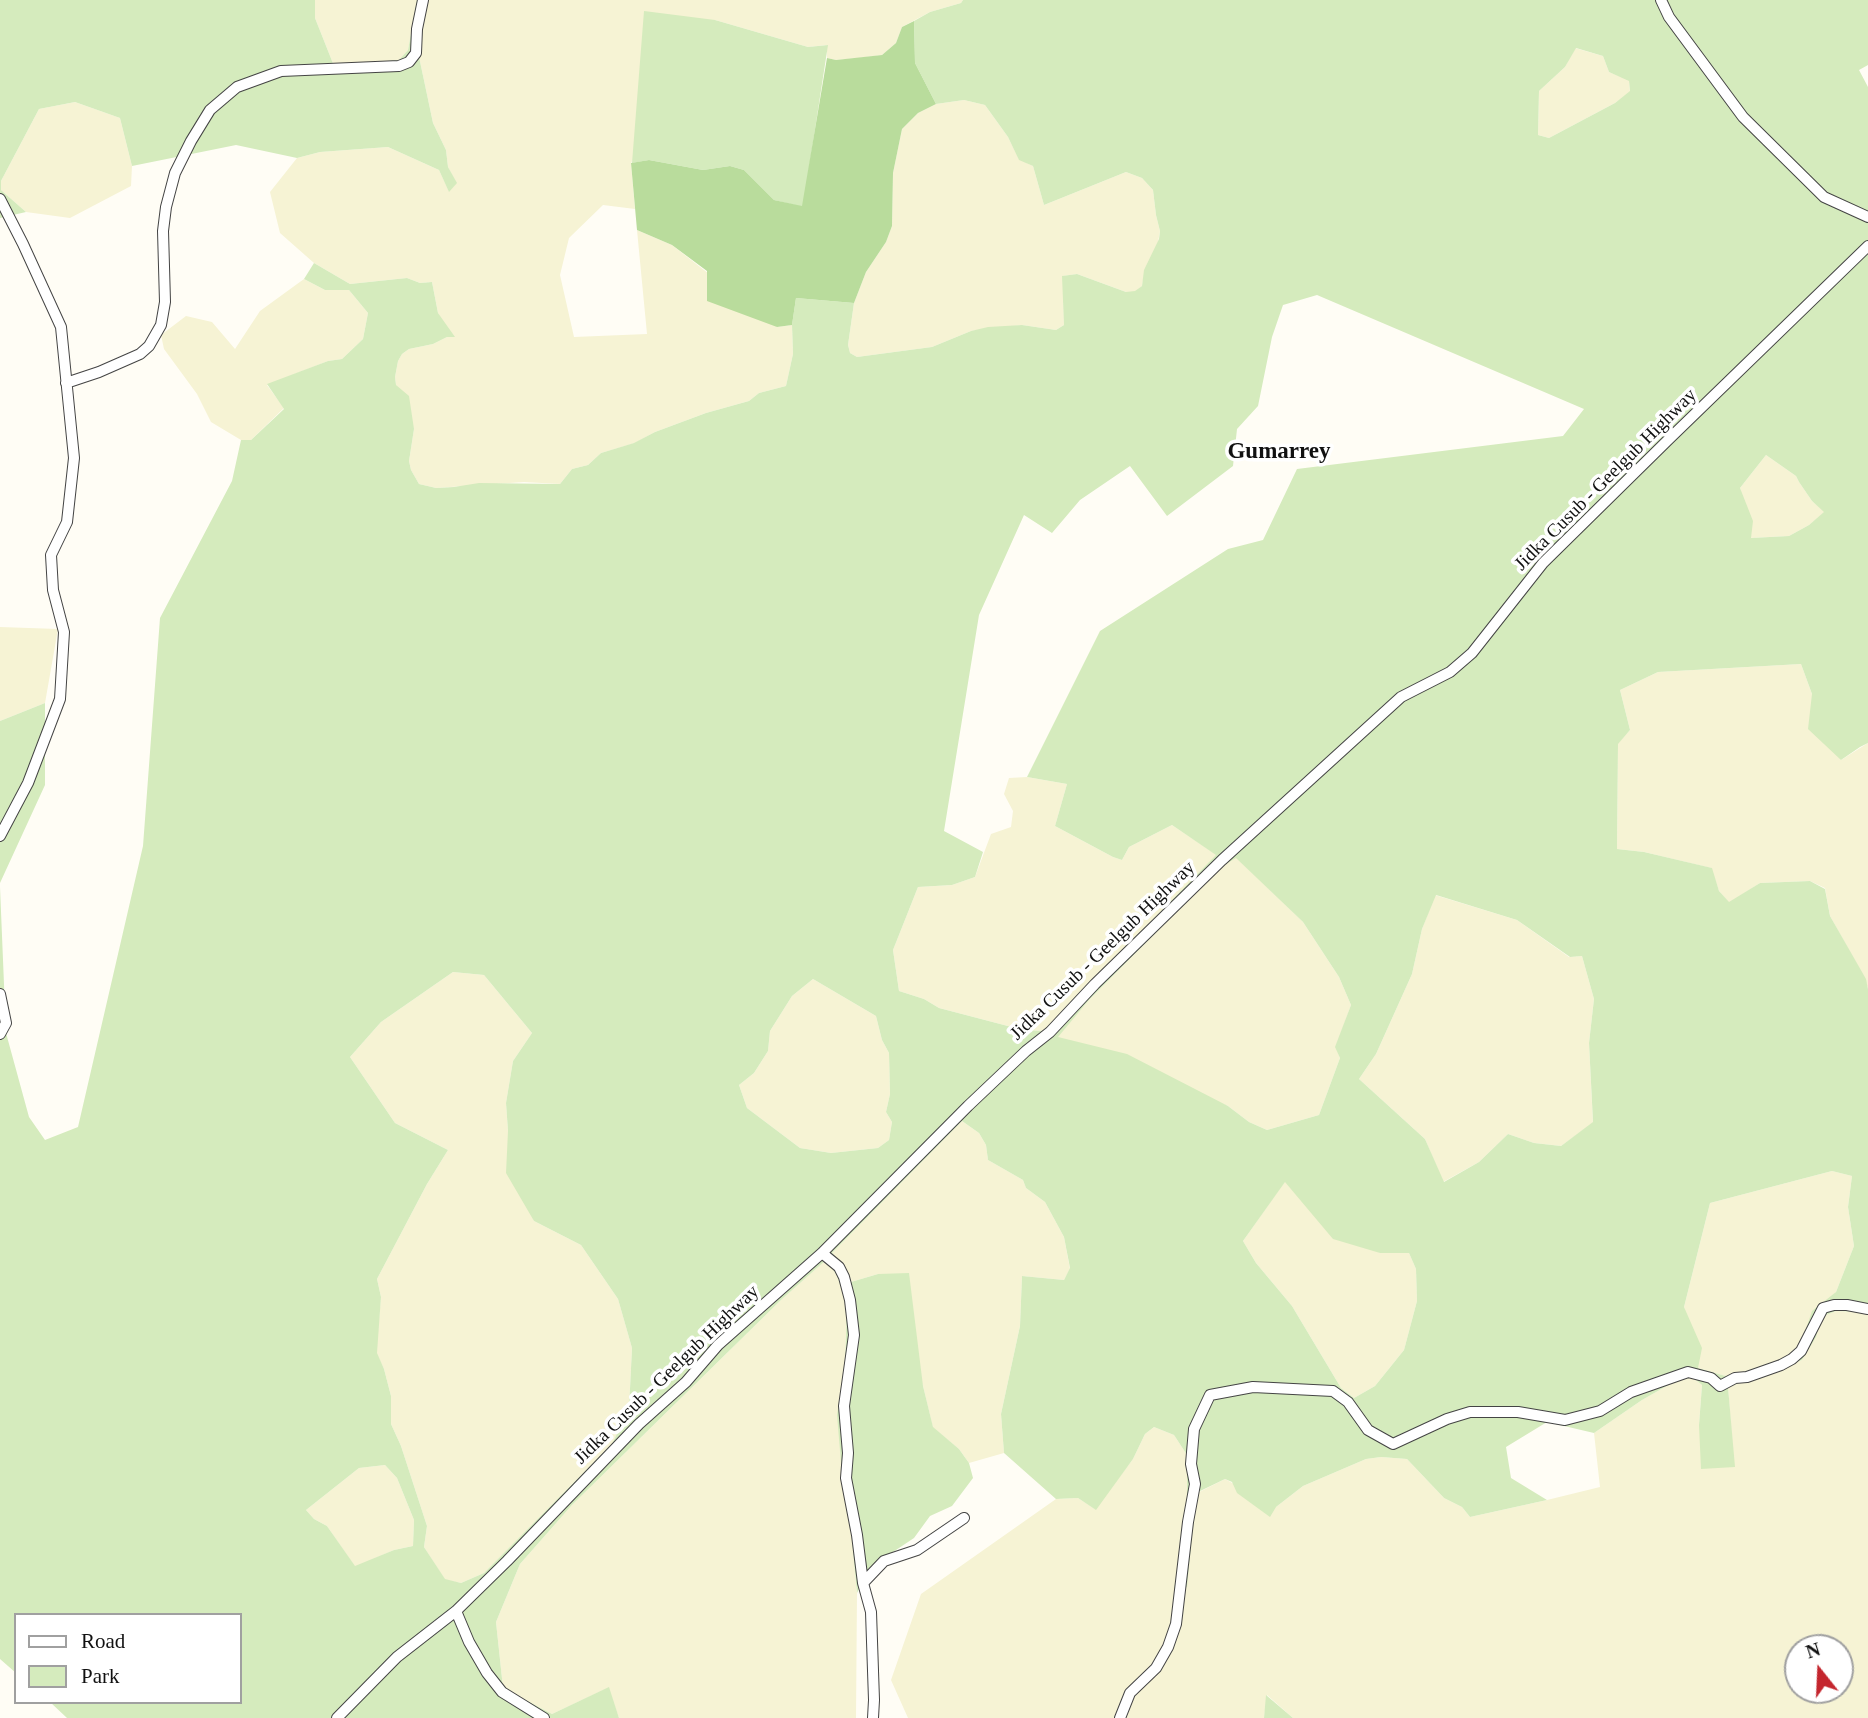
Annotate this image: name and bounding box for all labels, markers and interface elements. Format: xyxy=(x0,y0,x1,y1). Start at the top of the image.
street label: Jidka Cusub - Geelgub Highway xyxy=(1510,384,1702,576)
district label: Gumarrey xyxy=(1227,438,1331,466)
street label: Jidka Cusub - Geelgub Highway xyxy=(1006,857,1200,1045)
street label: Jidka Cusub - Geelgub Highway xyxy=(570,1281,764,1469)
legend xyxy=(14,1613,242,1704)
text: Road xyxy=(81,1629,125,1653)
north arrow xyxy=(1784,1634,1854,1704)
text: N xyxy=(1803,1638,1823,1663)
text: Park xyxy=(81,1664,120,1688)

